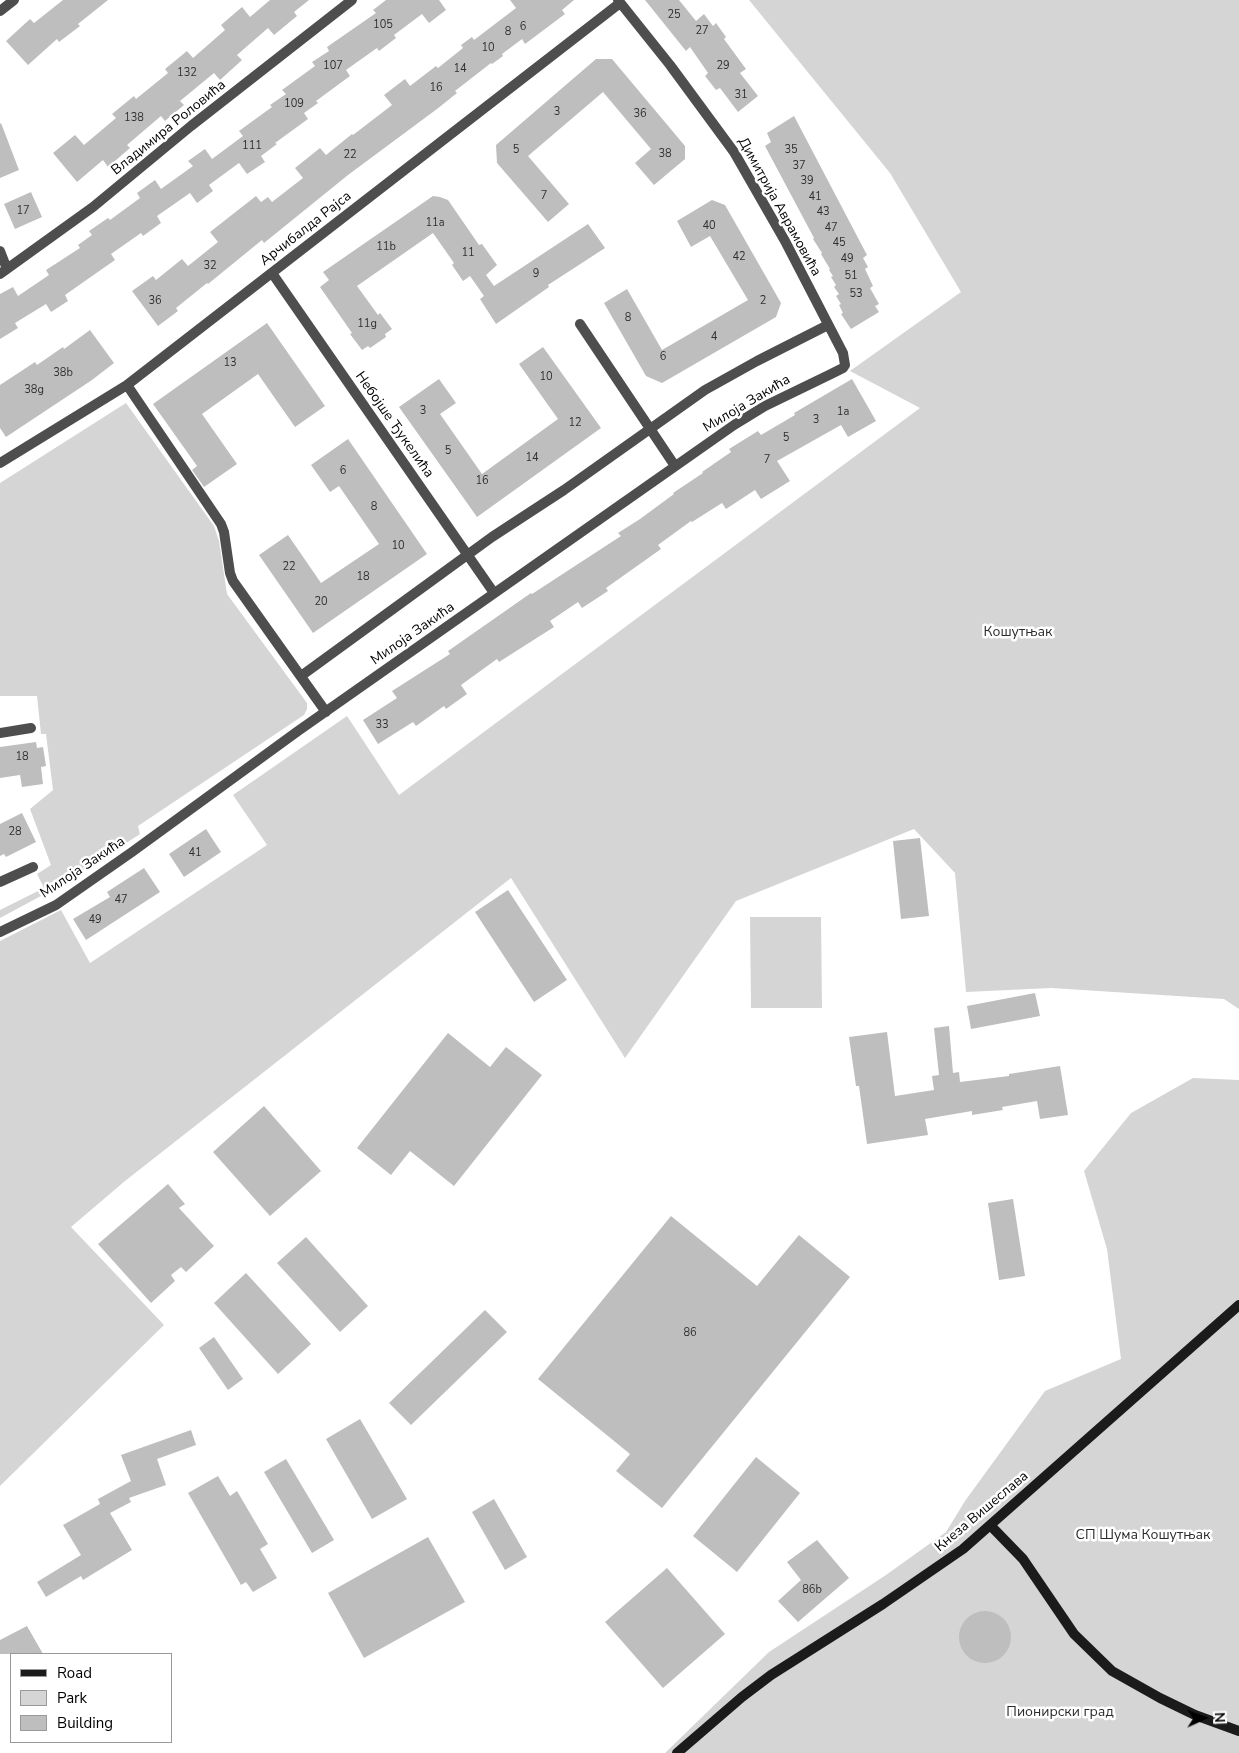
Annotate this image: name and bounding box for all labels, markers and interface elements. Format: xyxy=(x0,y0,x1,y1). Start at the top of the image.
house number: 25 xyxy=(667,8,681,22)
house number: 105 xyxy=(373,18,393,32)
house number: 6 xyxy=(520,20,526,34)
house number: 27 xyxy=(695,24,709,38)
house number: 8 xyxy=(505,25,511,39)
house number: 10 xyxy=(481,41,495,55)
house number: 107 xyxy=(323,59,343,73)
house number: 29 xyxy=(716,59,730,73)
house number: 14 xyxy=(453,62,467,76)
house number: 132 xyxy=(177,66,197,80)
street label: Владимира Роловића xyxy=(108,77,230,179)
house number: 16 xyxy=(429,81,443,95)
house number: 31 xyxy=(734,88,748,102)
house number: 109 xyxy=(284,97,304,111)
house number: 3 xyxy=(554,105,560,119)
house number: 36 xyxy=(633,107,647,121)
house number: 138 xyxy=(124,111,144,125)
street label: Димитрија Аврамовића xyxy=(734,135,824,279)
house number: 111 xyxy=(242,139,262,153)
house number: 5 xyxy=(513,143,519,157)
house number: 35 xyxy=(784,143,798,157)
house number: 38 xyxy=(658,147,672,161)
house number: 22 xyxy=(343,148,357,162)
house number: 37 xyxy=(792,159,806,173)
house number: 39 xyxy=(800,174,814,188)
street label: Арчибалда Рајса xyxy=(257,188,355,270)
house number: 7 xyxy=(541,189,547,203)
house number: 41 xyxy=(808,190,822,204)
house number: 17 xyxy=(16,204,30,218)
house number: 43 xyxy=(816,205,830,219)
house number: 11a xyxy=(425,216,445,230)
house number: 40 xyxy=(702,219,716,233)
house number: 47 xyxy=(824,221,838,235)
house number: 45 xyxy=(832,236,846,250)
house number: 11b xyxy=(376,240,396,254)
house number: 11 xyxy=(461,246,475,260)
house number: 42 xyxy=(732,250,746,264)
house number: 49 xyxy=(840,252,854,266)
house number: 32 xyxy=(203,259,217,273)
house number: 9 xyxy=(533,267,539,281)
house number: 51 xyxy=(844,269,858,283)
house number: 53 xyxy=(849,287,863,301)
house number: 36 xyxy=(148,294,162,308)
house number: 2 xyxy=(760,294,766,308)
house number: 8 xyxy=(625,311,631,325)
house number: 11g xyxy=(357,317,377,331)
house number: 4 xyxy=(711,330,717,344)
house number: 6 xyxy=(660,350,666,364)
house number: 13 xyxy=(223,356,237,370)
house number: 38b xyxy=(53,366,73,380)
street label: Небојше Ђукелића xyxy=(351,369,437,481)
house number: 10 xyxy=(539,370,553,384)
street label: Милоја Закића xyxy=(701,371,793,437)
house number: 38g xyxy=(24,383,44,397)
house number: 3 xyxy=(420,404,426,418)
house number: 1a xyxy=(837,405,849,419)
house number: 3 xyxy=(813,413,819,427)
house number: 12 xyxy=(568,416,582,430)
house number: 5 xyxy=(783,431,789,445)
house number: 5 xyxy=(445,444,451,458)
house number: 14 xyxy=(525,451,539,465)
house number: 7 xyxy=(764,453,770,467)
house number: 6 xyxy=(340,464,346,478)
house number: 16 xyxy=(475,474,489,488)
house number: 8 xyxy=(371,500,377,514)
house number: 10 xyxy=(391,539,405,553)
house number: 22 xyxy=(282,560,296,574)
house number: 18 xyxy=(356,570,370,584)
house number: 20 xyxy=(314,595,328,609)
street label: Милоја Закића xyxy=(368,599,458,669)
park label: Кошутњак xyxy=(984,625,1052,641)
house number: 33 xyxy=(375,718,389,732)
house number: 18 xyxy=(15,750,29,764)
house number: 28 xyxy=(8,825,22,839)
street label: Милоја Закића xyxy=(38,834,128,902)
house number: 41 xyxy=(188,846,202,860)
house number: 47 xyxy=(114,893,128,907)
house number: 49 xyxy=(88,913,102,927)
house number: 86 xyxy=(683,1326,697,1340)
street label: Кнеза Вишеслава xyxy=(932,1468,1032,1556)
park label: СП Шума Кошутњак xyxy=(1076,1528,1210,1544)
house number: 86b xyxy=(802,1583,822,1597)
legend xyxy=(10,1653,172,1743)
text: Road xyxy=(57,1663,92,1683)
text: Park xyxy=(57,1688,87,1708)
north arrow xyxy=(1179,1693,1229,1743)
park label: Пионирски град xyxy=(1006,1705,1114,1721)
text: N xyxy=(1210,1712,1229,1723)
text: Building xyxy=(57,1713,113,1733)

